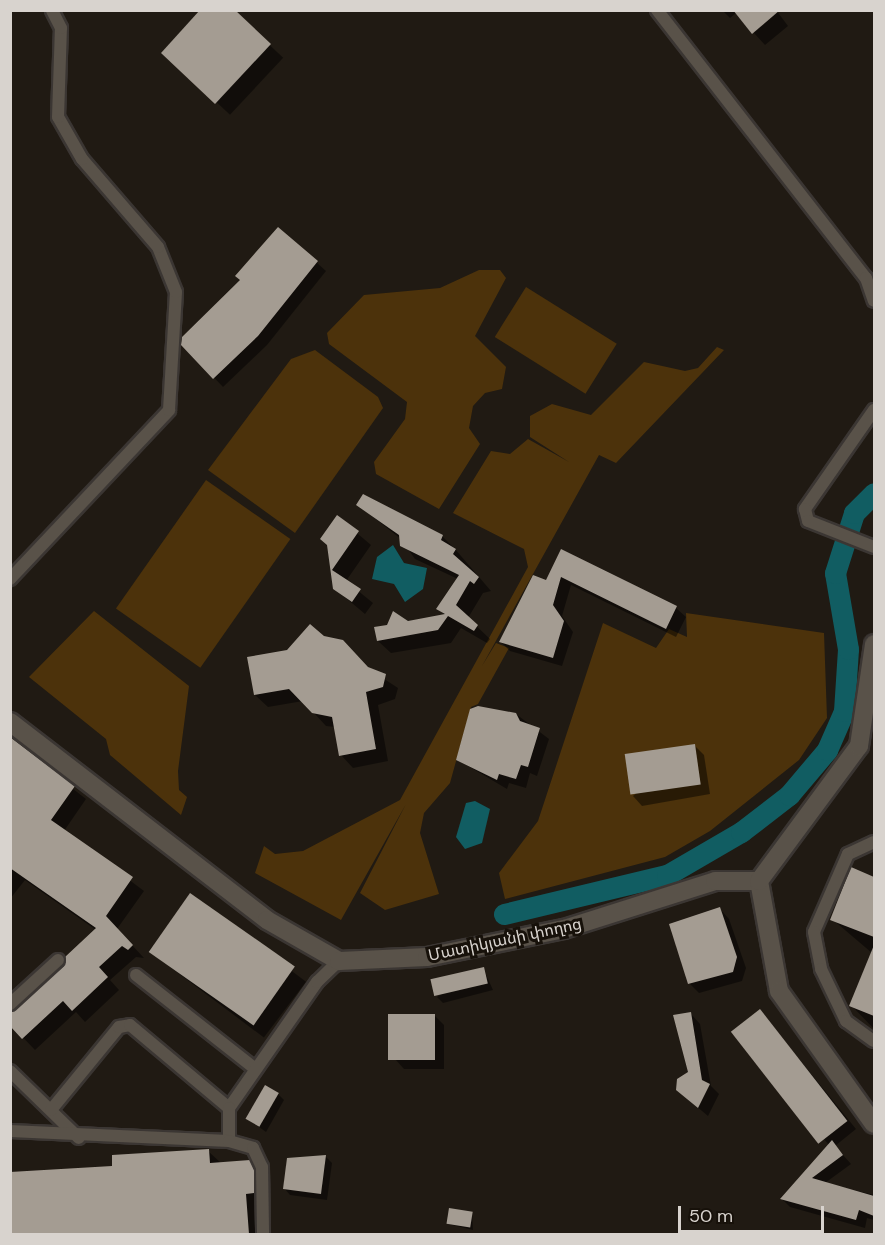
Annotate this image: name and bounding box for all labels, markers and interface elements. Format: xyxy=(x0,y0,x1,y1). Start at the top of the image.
street label: Մատիկյանի փողոց xyxy=(427,914,583,966)
scale bar xyxy=(681,1194,826,1232)
text: 50 m xyxy=(689,1204,733,1228)

